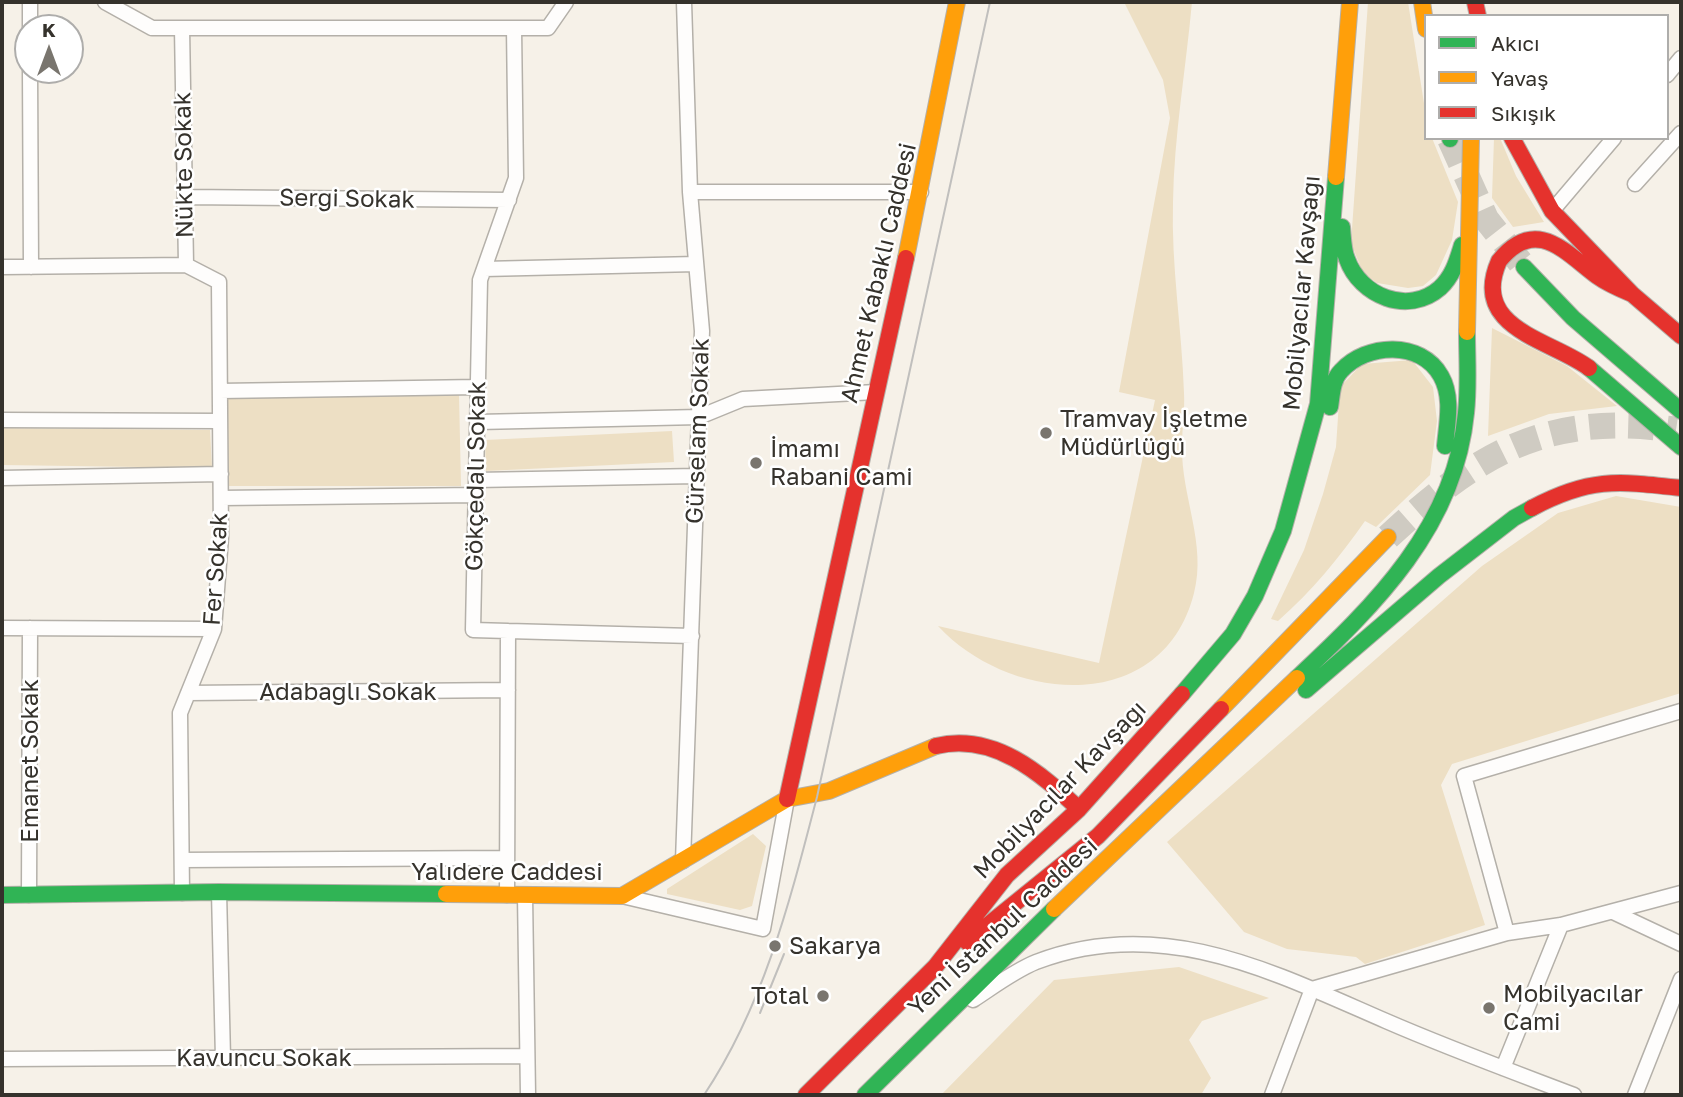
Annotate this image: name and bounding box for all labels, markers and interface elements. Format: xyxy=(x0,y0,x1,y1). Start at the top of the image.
north arrow xyxy=(14,14,84,84)
legend xyxy=(1424,14,1669,140)
text: K xyxy=(42,18,56,41)
text: Akıcı xyxy=(1491,30,1540,56)
text: Yavaş xyxy=(1491,65,1548,91)
street label: Nükte Sokak xyxy=(168,91,200,239)
text: Sıkışık xyxy=(1491,100,1556,126)
street label: Ahmet Kabaklı Caddesi xyxy=(835,140,923,406)
street label: Mobilyacılar Kavşağı xyxy=(1277,174,1327,412)
street label: Sergi Sokak xyxy=(279,183,415,215)
street label: Gürselam Sokak xyxy=(680,337,716,525)
street label: Gökçedalı Sokak xyxy=(460,381,492,571)
place label: Tramvay İşletme Müdürlüğü xyxy=(1060,405,1248,461)
marker: Tramvay İşletme Müdürlüğü xyxy=(1038,425,1054,441)
place label: İmamı Rabani Cami xyxy=(770,435,913,491)
marker: İmamı Rabani Cami xyxy=(748,455,764,471)
street label: Fer Sokak xyxy=(198,511,234,627)
street label: Adabağlı Sokak xyxy=(259,678,437,706)
street label: Emanet Sokak xyxy=(16,679,44,843)
street label: Mobilyacılar Kavşağı xyxy=(968,695,1152,885)
street label: Yeni İstanbul Caddesi xyxy=(902,832,1104,1022)
street label: Yalıdere Caddesi xyxy=(411,858,603,886)
place label: Sakarya xyxy=(789,932,881,960)
marker: Sakarya xyxy=(767,938,783,954)
place label: Mobilyacılar Cami xyxy=(1503,980,1643,1036)
place label: Total xyxy=(751,982,809,1010)
marker: Total xyxy=(815,988,831,1004)
marker: Mobilyacılar Cami xyxy=(1481,1000,1497,1016)
street label: Kavuncu Sokak xyxy=(176,1044,352,1072)

